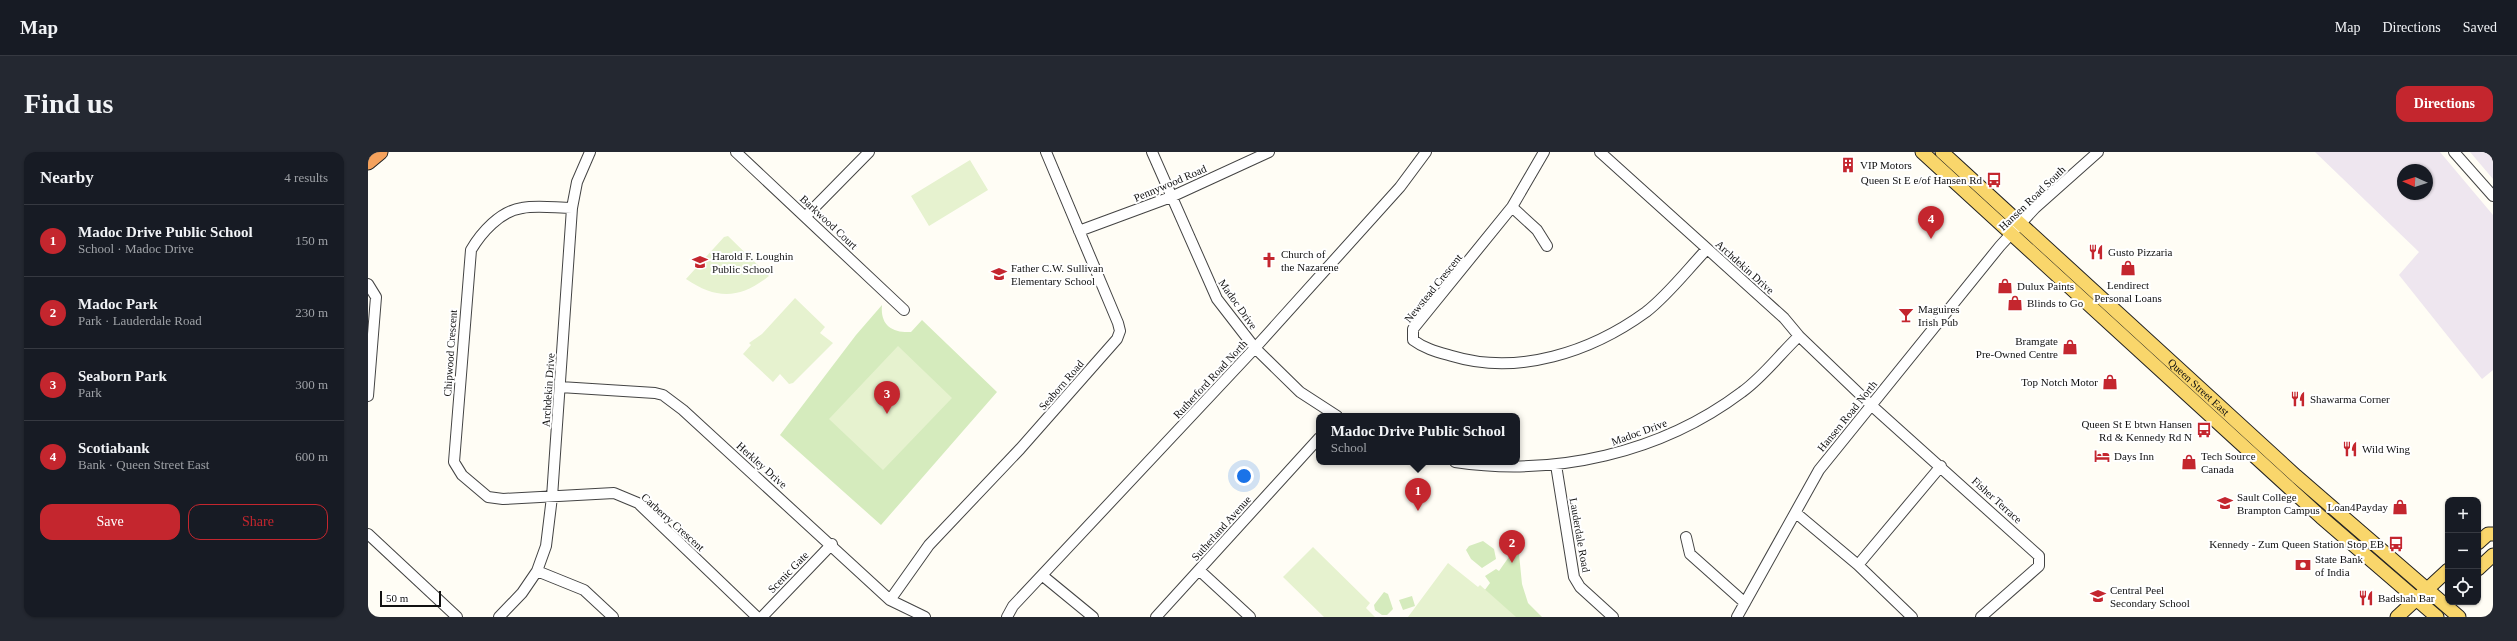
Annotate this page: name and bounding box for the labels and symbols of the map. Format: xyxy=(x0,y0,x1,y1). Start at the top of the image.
building icon: VIP Motors xyxy=(1839,156,1857,174)
place label: VIP Motors xyxy=(1860,159,1912,171)
street label: Pennywood Road xyxy=(1132,162,1209,204)
street label: Hansen Road South xyxy=(1996,163,2068,233)
north arrow xyxy=(2397,164,2433,200)
bus stop icon: Queen St E e/of Hansen Rd xyxy=(1985,171,2003,189)
place label: Queen St E e/of Hansen Rd xyxy=(1861,174,1982,186)
street label: Barkwood Court xyxy=(798,193,860,251)
pin: 4 xyxy=(1918,206,1944,239)
street label: Archdekin Drive xyxy=(1713,238,1777,296)
restaurant icon: Gusto Pizzaria xyxy=(2087,243,2105,261)
place label: Gusto Pizzaria xyxy=(2108,246,2173,258)
place label: Church of the Nazarene xyxy=(1281,248,1339,273)
place label: Harold F. Loughin Public School xyxy=(712,250,794,275)
church icon: Church of the Nazarene xyxy=(1260,251,1278,269)
street label: Newstead Crescent xyxy=(1402,251,1464,325)
school or university icon: Harold F. Loughin Public School xyxy=(691,253,709,271)
shop icon: Lendirect Personal Loans xyxy=(2119,259,2137,277)
place label: Father C.W. Sullivan Elementary School xyxy=(1011,262,1104,287)
school or university icon: Father C.W. Sullivan Elementary School xyxy=(990,265,1008,283)
street label: Madoc Drive xyxy=(1216,277,1260,331)
shop icon: Dulux Paints xyxy=(1996,277,2014,295)
place label: Lendirect Personal Loans xyxy=(2094,279,2162,304)
place label: Dulux Paints xyxy=(2017,280,2074,292)
shop icon: Blinds to Go xyxy=(2006,294,2024,312)
place label: Blinds to Go xyxy=(2027,297,2084,309)
place label: Maguires Irish Pub xyxy=(1918,303,1960,328)
bar icon: Maguires Irish Pub xyxy=(1897,306,1915,324)
street label: Chipwood Crescent xyxy=(441,309,459,397)
place label: Bramgate Pre-Owned Centre xyxy=(1976,335,2058,360)
street label: Rutherford Road North xyxy=(1171,337,1250,421)
shop icon: Bramgate Pre-Owned Centre xyxy=(2061,338,2079,356)
street label: Archdekin Drive xyxy=(539,352,557,427)
street label: Queen Street East xyxy=(2166,356,2232,418)
street label: Seaborn Road xyxy=(1036,357,1086,412)
shop icon: Top Notch Motor xyxy=(2101,373,2119,391)
place label: Top Notch Motor xyxy=(2021,376,2098,388)
street label: Hansen Road North xyxy=(1815,378,1879,454)
pin: 3 xyxy=(874,381,900,414)
restaurant icon: Shawarma Corner xyxy=(2289,390,2307,408)
place label: Shawarma Corner xyxy=(2310,393,2390,405)
street label: Madoc Drive xyxy=(1610,416,1669,448)
place label: Queen St E btwn Hansen Rd & Kennedy Rd N xyxy=(2081,418,2192,443)
bus stop icon: Queen St E btwn Hansen Rd & Kennedy Rd N xyxy=(2195,421,2213,439)
street label: Herkley Drive xyxy=(734,439,790,491)
restaurant icon: Wild Wing xyxy=(2341,440,2359,458)
place label: Wild Wing xyxy=(2362,443,2411,455)
hotel icon: Days Inn xyxy=(2093,447,2111,465)
place label: Days Inn xyxy=(2114,450,2155,462)
place label: Tech Source Canada xyxy=(2201,450,2256,475)
shop icon: Tech Source Canada xyxy=(2180,453,2198,471)
your location xyxy=(1234,466,1254,486)
street label: Fisher Terrace xyxy=(1970,475,2024,526)
pin: 1 xyxy=(1405,478,1431,511)
street label: Carberry Crescent xyxy=(639,491,707,553)
place label: Sault College Brampton Campus xyxy=(2237,491,2320,516)
street label: Sutherland Avenue xyxy=(1189,493,1253,563)
school or university icon: Sault College Brampton Campus xyxy=(2216,494,2234,512)
street label: Lauderdale Road xyxy=(1568,497,1593,574)
shop icon: Loan4Payday xyxy=(2391,498,2409,516)
place label: Loan4Payday xyxy=(2328,501,2388,513)
pin: 2 xyxy=(1499,530,1525,563)
bus stop icon: Kennedy - Zum Queen Station Stop EB xyxy=(2387,535,2405,553)
place label: Kennedy - Zum Queen Station Stop EB xyxy=(2209,538,2384,550)
street label: Scenic Gate xyxy=(765,549,811,595)
place label: State Bank of India xyxy=(2315,553,2363,578)
bank icon: State Bank of India xyxy=(2294,556,2312,574)
place label: Central Peel Secondary School xyxy=(2110,584,2190,609)
school or university icon: Central Peel Secondary School xyxy=(2089,587,2107,605)
scale bar xyxy=(380,589,441,608)
restaurant icon: Badshah Bar xyxy=(2357,589,2375,607)
place label: Badshah Bar xyxy=(2378,592,2435,604)

